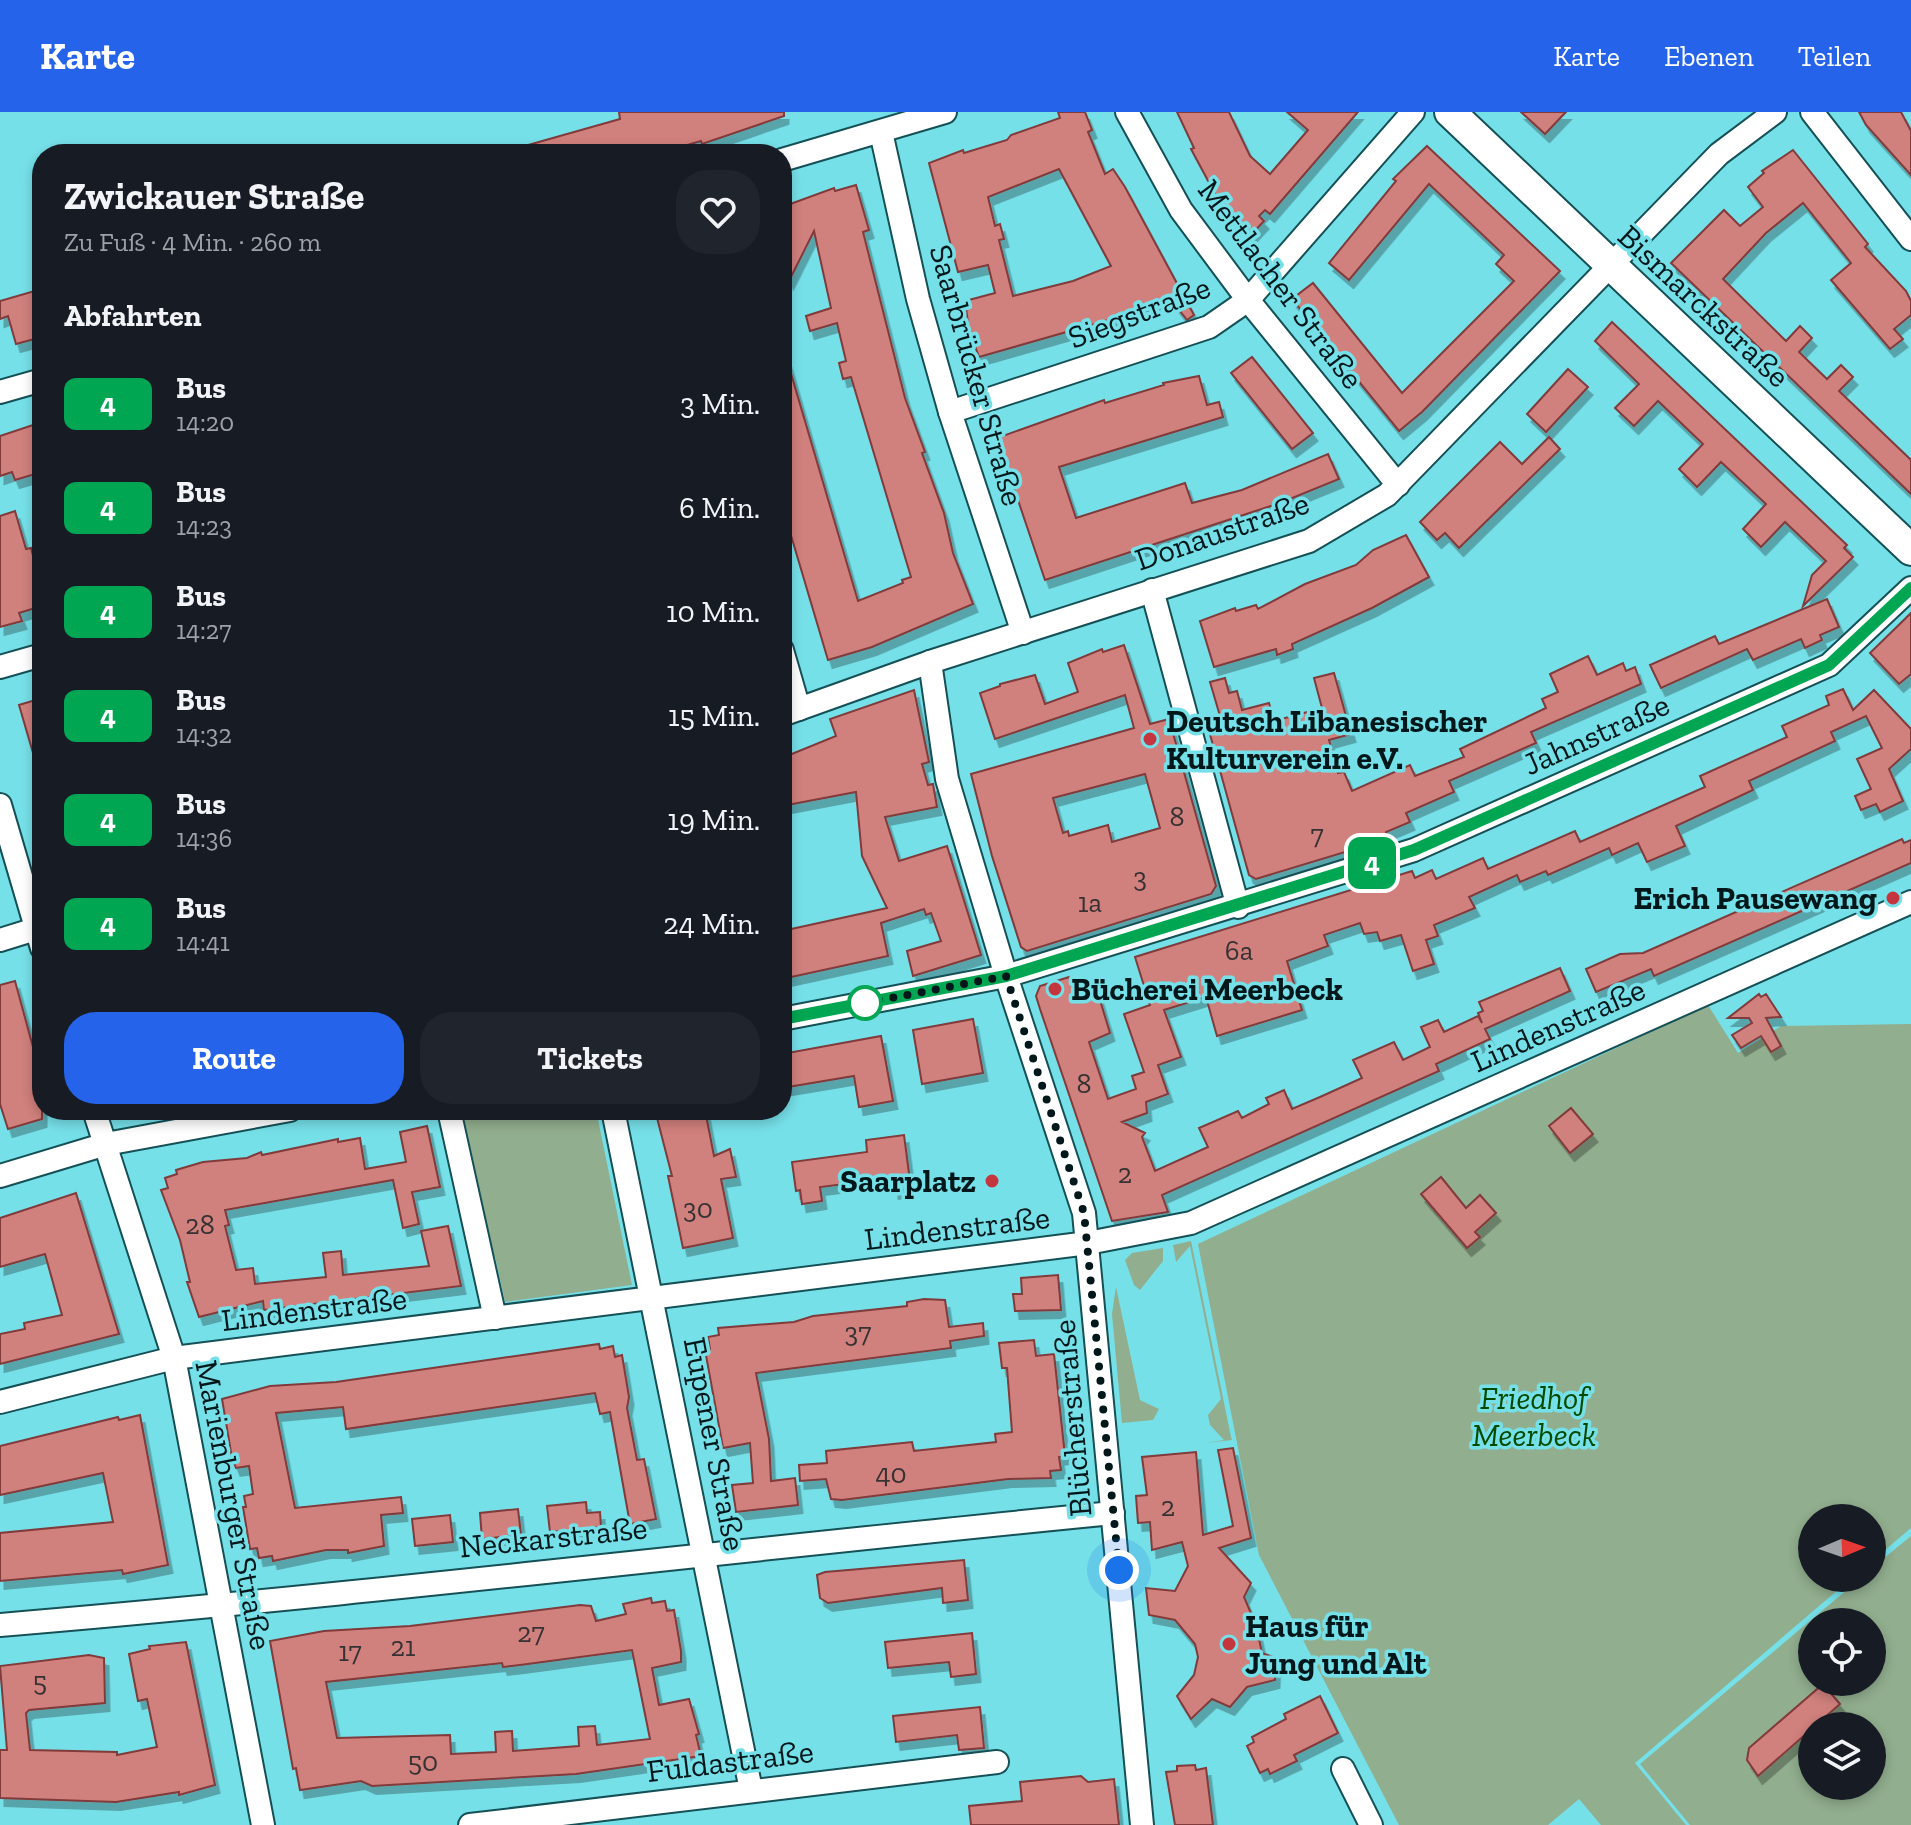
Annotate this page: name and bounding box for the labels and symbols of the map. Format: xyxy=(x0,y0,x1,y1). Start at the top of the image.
street label: Mettlacher Straße xyxy=(1190,172,1372,396)
street label: Bismarckstraße xyxy=(1610,217,1798,395)
street label: Saarbrücker Straße xyxy=(922,240,1032,510)
street label: Siegstraße xyxy=(1063,268,1215,356)
street label: Donaustraße xyxy=(1130,484,1314,578)
street label: Jahnstraße xyxy=(1517,685,1675,783)
place label: Deutsch Libanesischer Kulturverein e.V. xyxy=(1166,702,1487,777)
marker: Deutsch Libanesischer Kulturverein e.V. xyxy=(1141,730,1159,748)
house number: 8 xyxy=(1169,800,1185,833)
house number: 7 xyxy=(1310,818,1324,851)
line badge: 4 xyxy=(1346,837,1398,889)
house number: 3 xyxy=(1133,861,1147,894)
place label: Erich Pausewang xyxy=(1633,879,1877,917)
house number: 1a xyxy=(1078,886,1103,919)
marker: Erich Pausewang xyxy=(1884,889,1902,907)
house number: 6a xyxy=(1225,934,1254,967)
place label: Bücherei Meerbeck xyxy=(1071,970,1343,1008)
street label: Lindenstraße xyxy=(1465,970,1651,1080)
marker: Bücherei Meerbeck xyxy=(1046,980,1064,998)
unlabelled marker xyxy=(848,986,882,1020)
house number: 8 xyxy=(1076,1067,1092,1100)
house number: 2 xyxy=(1118,1157,1132,1190)
place label: Saarplatz xyxy=(840,1162,976,1200)
marker: Saarplatz xyxy=(983,1172,1001,1190)
house number: 30 xyxy=(683,1192,713,1225)
street label: Lindenstraße xyxy=(862,1198,1052,1258)
house number: 28 xyxy=(185,1208,215,1241)
street label: Lindenstraße xyxy=(219,1279,409,1339)
house number: 37 xyxy=(845,1316,871,1349)
street label: Blücherstraße xyxy=(1044,1318,1100,1518)
street label: Eupener Straße xyxy=(676,1334,754,1554)
street label: Marienburger Straße xyxy=(187,1357,281,1653)
park label: Friedhof Meerbeck xyxy=(1472,1379,1596,1454)
house number: 40 xyxy=(875,1457,907,1490)
house number: 2 xyxy=(1161,1490,1175,1523)
north arrow xyxy=(1798,1504,1886,1592)
street label: Neckarstraße xyxy=(457,1508,649,1566)
your location xyxy=(1099,1550,1139,1590)
place label: Haus für Jung und Alt xyxy=(1245,1607,1427,1682)
house number: 27 xyxy=(517,1616,545,1649)
house number: 21 xyxy=(390,1630,416,1663)
house number: 17 xyxy=(338,1635,362,1668)
marker: Haus für Jung und Alt xyxy=(1220,1635,1238,1653)
house number: 5 xyxy=(33,1665,47,1698)
street label: Fuldastraße xyxy=(644,1732,816,1790)
house number: 50 xyxy=(408,1745,438,1778)

